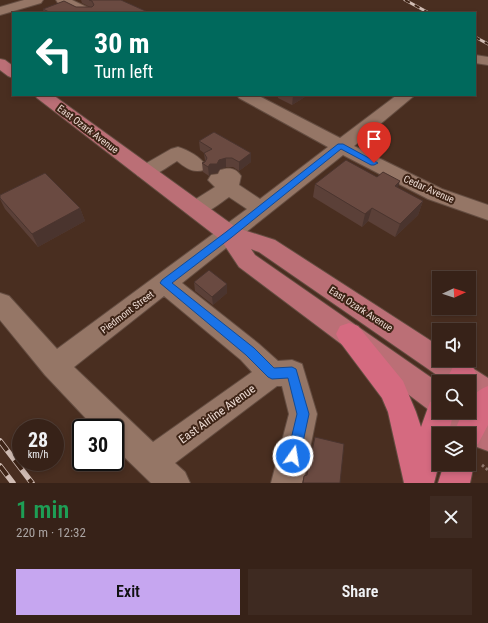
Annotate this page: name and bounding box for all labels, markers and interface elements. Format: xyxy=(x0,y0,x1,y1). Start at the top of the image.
text: 30 m xyxy=(94,27,150,60)
icon: left xyxy=(28,28,80,80)
text: Turn left xyxy=(94,61,153,82)
street label: East Ozark Avenue xyxy=(55,103,121,156)
pin xyxy=(357,122,391,163)
icon: arrive xyxy=(363,128,385,150)
street label: Cedar Avenue xyxy=(402,173,456,205)
north arrow xyxy=(432,271,476,315)
map controls xyxy=(432,271,476,471)
street label: East Ozark Avenue xyxy=(327,284,395,334)
street label: Piedmont Street xyxy=(98,288,156,336)
button: sound xyxy=(432,323,476,367)
button: search xyxy=(432,375,476,419)
street label: East Airline Avenue xyxy=(176,381,258,446)
speed limit sign: 30 xyxy=(72,419,124,471)
button: layers xyxy=(432,427,476,471)
text: 28 xyxy=(28,428,48,452)
position arrow xyxy=(272,435,314,477)
text: km/h xyxy=(28,449,48,460)
text: 1 min xyxy=(16,496,69,524)
button: close xyxy=(430,496,472,538)
text: 220 m · 12:32 xyxy=(16,525,86,540)
button: Exit xyxy=(16,569,240,615)
button: Share xyxy=(248,569,472,615)

